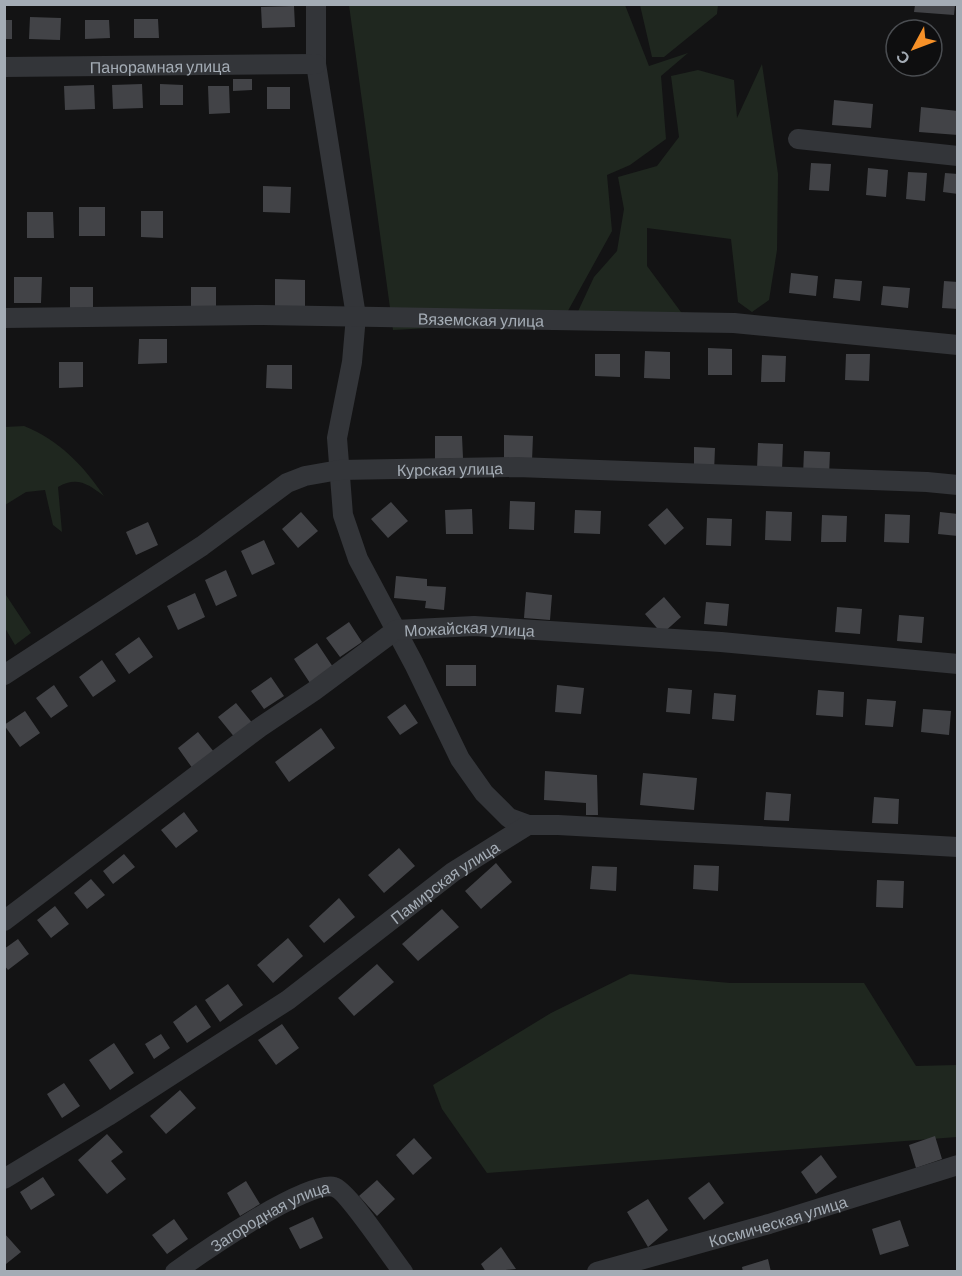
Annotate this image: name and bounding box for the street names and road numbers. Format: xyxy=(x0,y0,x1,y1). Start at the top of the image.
street label: Панорамная улица xyxy=(90,55,230,76)
street label: Вяземская улица xyxy=(418,308,544,329)
street label: Курская улица xyxy=(397,458,503,479)
street label: Можайская улица xyxy=(404,616,536,639)
street label: Памирская улица xyxy=(386,836,502,927)
street label: Загородная улица xyxy=(206,1177,331,1255)
street label: Космическая улица xyxy=(706,1191,849,1250)

